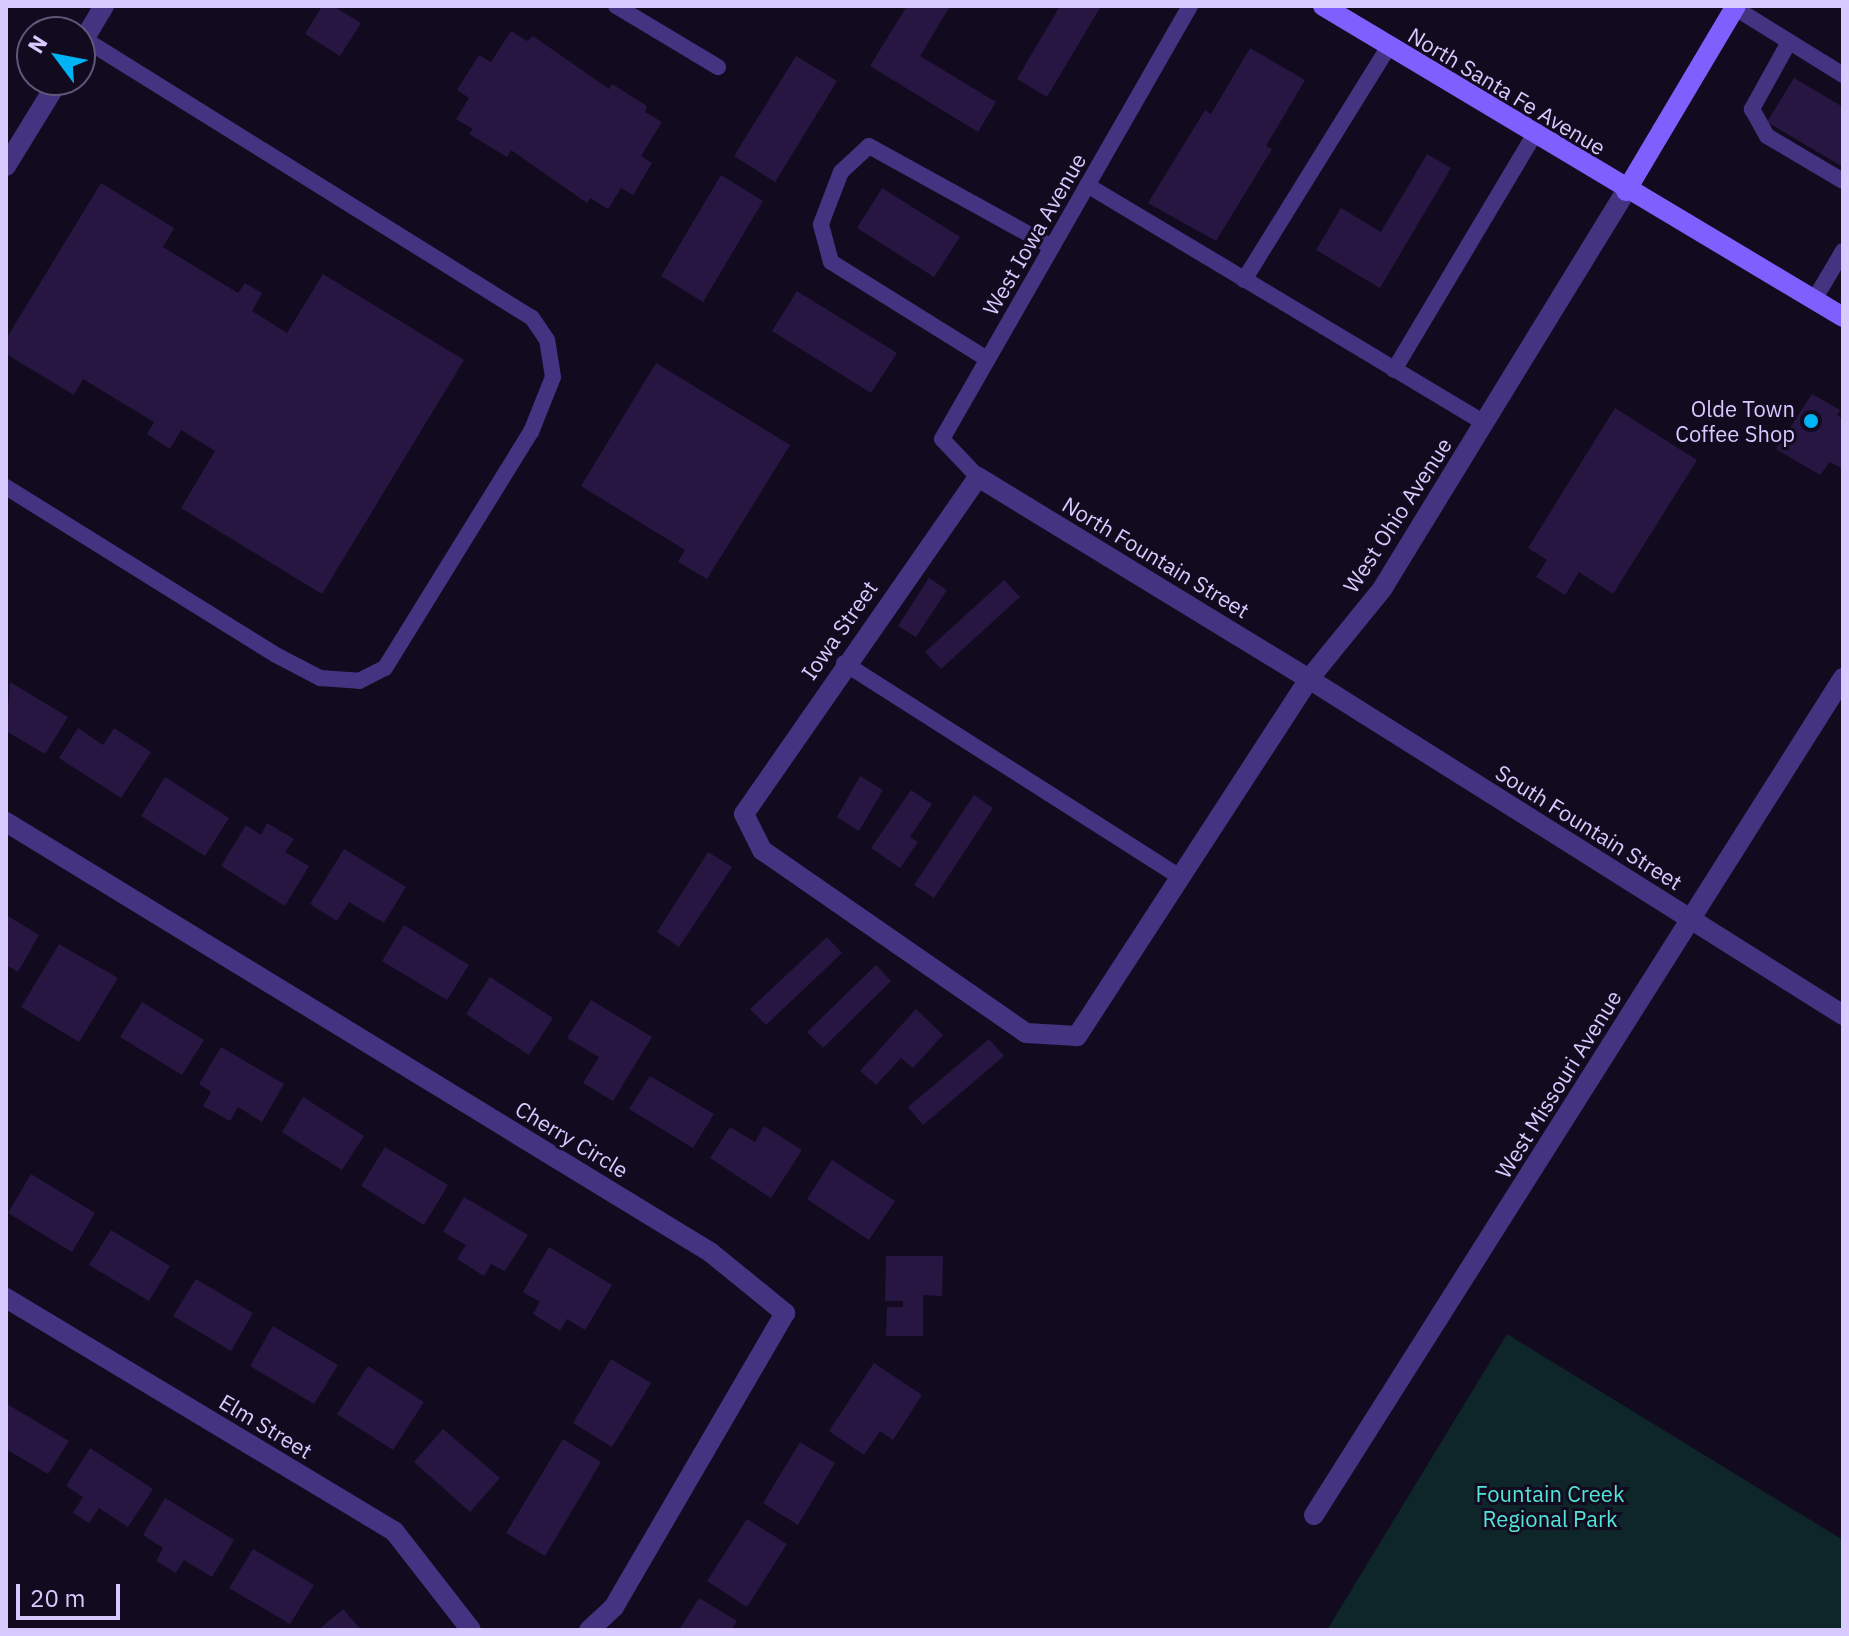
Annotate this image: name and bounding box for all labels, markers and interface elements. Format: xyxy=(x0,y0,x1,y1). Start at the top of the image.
north arrow xyxy=(16,16,96,96)
street label: North Santa Fe Avenue xyxy=(1404,22,1610,160)
text: N xyxy=(20,30,53,59)
street label: West Iowa Avenue xyxy=(977,148,1091,320)
place label: Olde Town Coffee Shop xyxy=(1675,395,1795,446)
marker: Olde Town Coffee Shop xyxy=(1802,412,1820,430)
street label: West Ohio Avenue xyxy=(1337,433,1457,597)
street label: North Fountain Street xyxy=(1058,491,1254,623)
street label: Iowa Street xyxy=(795,575,883,685)
street label: South Fountain Street xyxy=(1491,759,1687,895)
street label: West Missouri Avenue xyxy=(1489,985,1627,1183)
street label: Cherry Circle xyxy=(511,1095,633,1183)
street label: Elm Street xyxy=(215,1388,317,1464)
park label: Fountain Creek Regional Park xyxy=(1475,1480,1625,1532)
scale bar xyxy=(20,1568,124,1618)
text: 20 m xyxy=(30,1582,85,1614)

